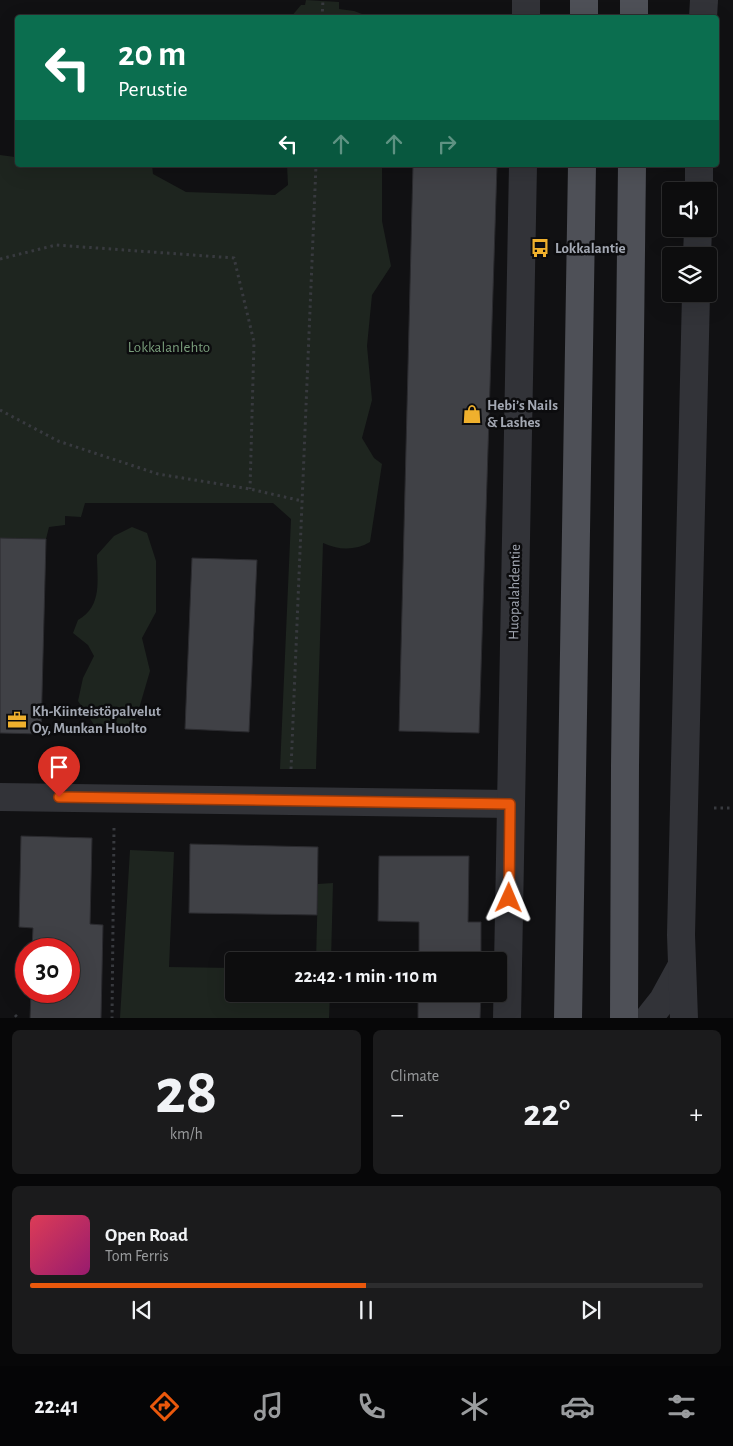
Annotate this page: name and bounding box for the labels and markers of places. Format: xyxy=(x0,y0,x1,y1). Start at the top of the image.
bus stop icon: Lokkalantie xyxy=(529,237,551,259)
place label: Lokkalantie xyxy=(555,241,626,256)
place label: Hebi’s Nails & Lashes xyxy=(487,398,558,430)
shop icon: Hebi’s Nails & Lashes xyxy=(461,403,483,425)
place label: Kh-Kiinteistöpalvelut Oy, Munkan Huolto xyxy=(32,704,161,736)
office icon: Kh-Kiinteistöpalvelut Oy, Munkan Huolto xyxy=(6,709,28,731)
pin xyxy=(38,746,80,797)

